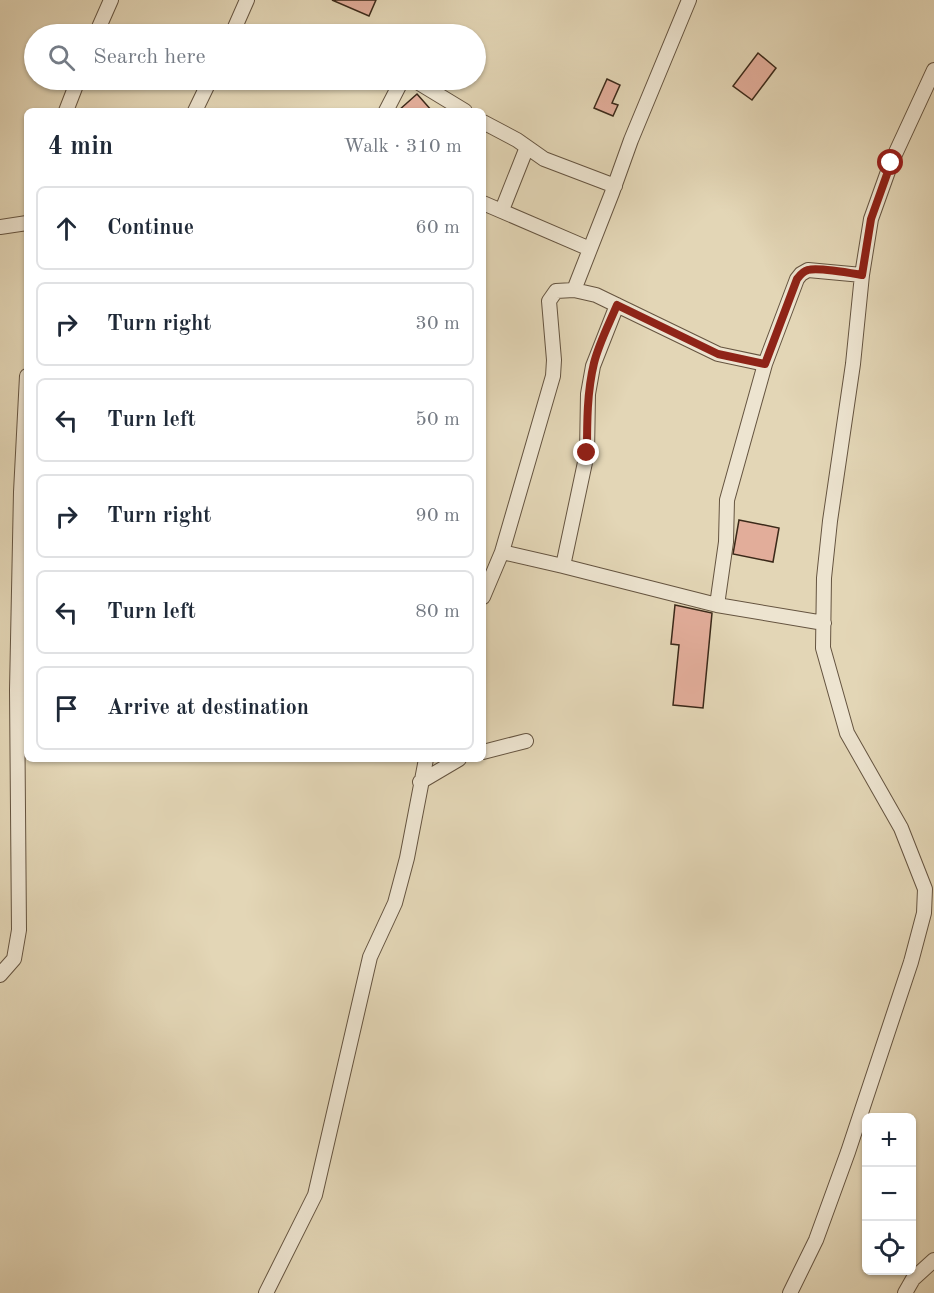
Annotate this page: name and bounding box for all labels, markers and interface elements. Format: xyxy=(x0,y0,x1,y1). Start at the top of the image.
search box xyxy=(24,24,486,90)
icon: search xyxy=(45,41,78,74)
text: Search here xyxy=(93,46,206,68)
text: 4 min xyxy=(48,134,113,160)
text: Walk · 310 m xyxy=(343,137,462,157)
route start xyxy=(877,149,903,175)
icon: ahead xyxy=(50,212,83,245)
text: Continue xyxy=(107,217,194,239)
text: 60 m xyxy=(415,218,460,238)
icon: right xyxy=(50,308,83,341)
text: Turn right xyxy=(107,313,211,335)
text: 30 m xyxy=(415,314,460,334)
icon: left xyxy=(50,404,83,437)
text: Turn left xyxy=(107,409,196,431)
text: 50 m xyxy=(415,410,460,430)
route end xyxy=(573,439,599,465)
icon: right xyxy=(50,500,83,533)
text: Turn right xyxy=(107,505,211,527)
text: 90 m xyxy=(415,506,460,526)
icon: left xyxy=(50,596,83,629)
text: Turn left xyxy=(107,601,196,623)
text: 80 m xyxy=(415,602,460,622)
icon: arrive xyxy=(50,692,83,725)
text: Arrive at destination xyxy=(107,697,309,719)
map controls xyxy=(862,1113,916,1275)
button: + xyxy=(862,1113,916,1167)
button: − xyxy=(862,1167,916,1221)
button: locate xyxy=(862,1221,916,1275)

